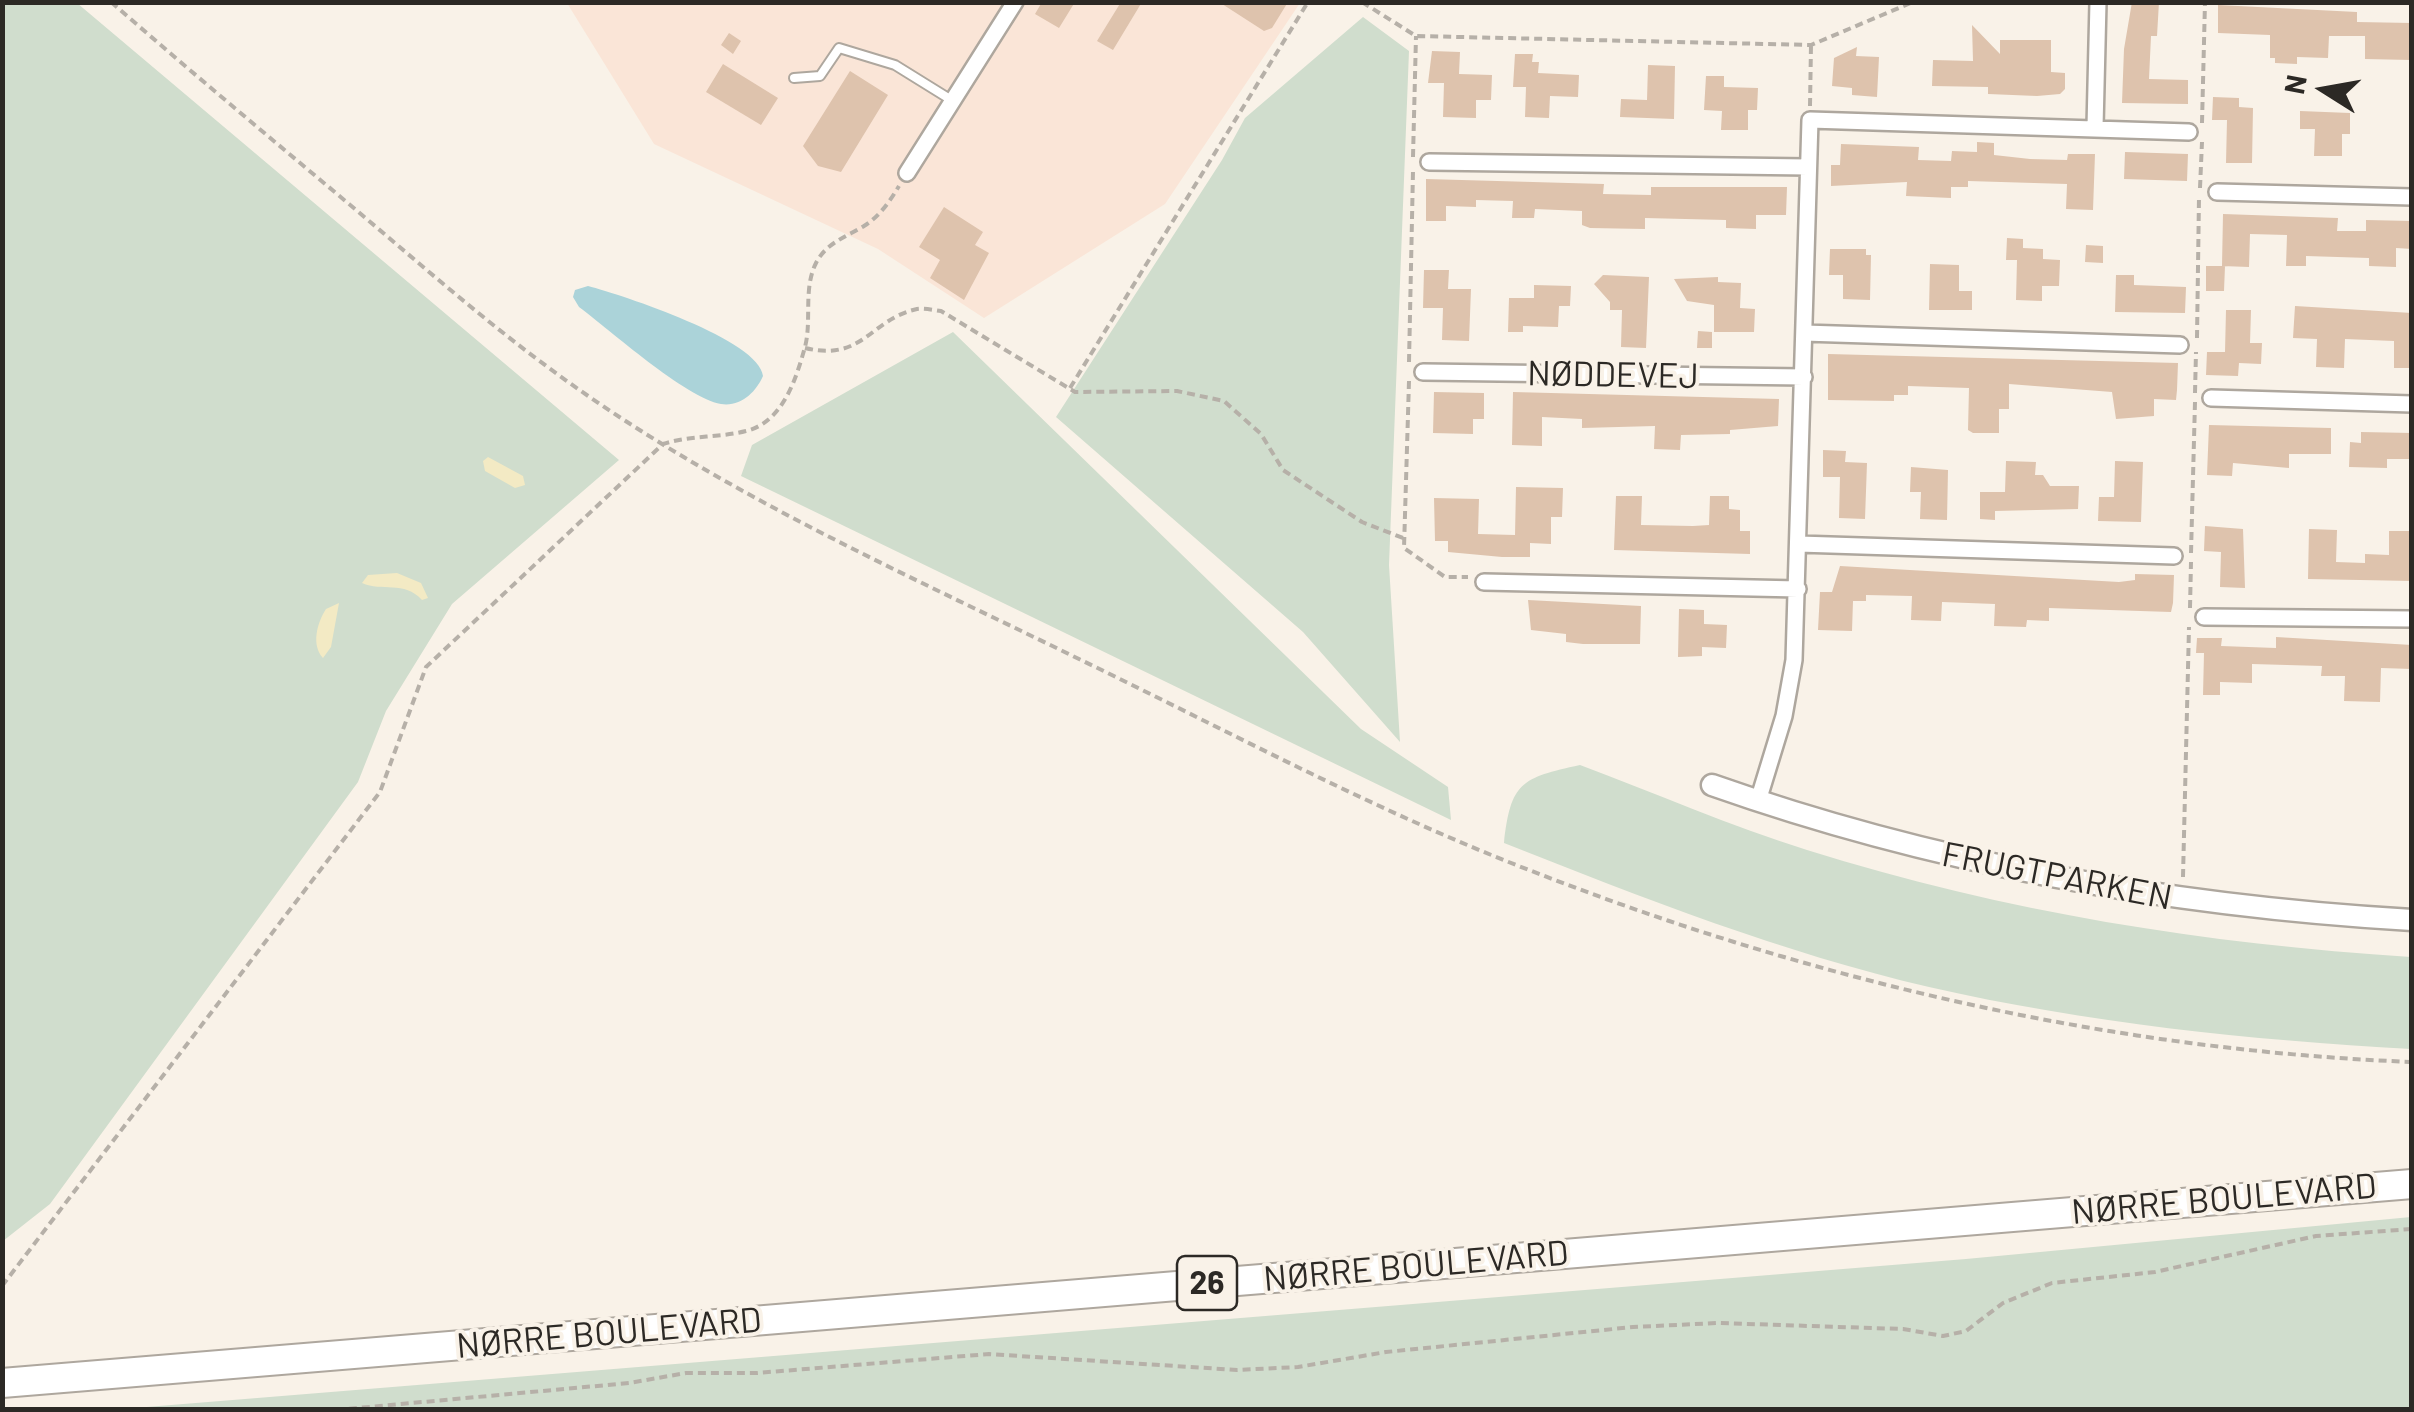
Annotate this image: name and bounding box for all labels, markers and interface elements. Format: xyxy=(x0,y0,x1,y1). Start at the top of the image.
north arrow xyxy=(2274,40,2374,140)
text: N xyxy=(2276,72,2313,97)
street label: NØDDEVEJ xyxy=(1527,353,1699,397)
street label: FRUGTPARKEN xyxy=(1938,833,2176,919)
street label: NØRRE BOULEVARD xyxy=(2070,1165,2378,1233)
street label: NØRRE BOULEVARD xyxy=(1262,1232,1570,1300)
road number: 26 xyxy=(1177,1256,1237,1310)
street label: NØRRE BOULEVARD xyxy=(455,1299,763,1367)

